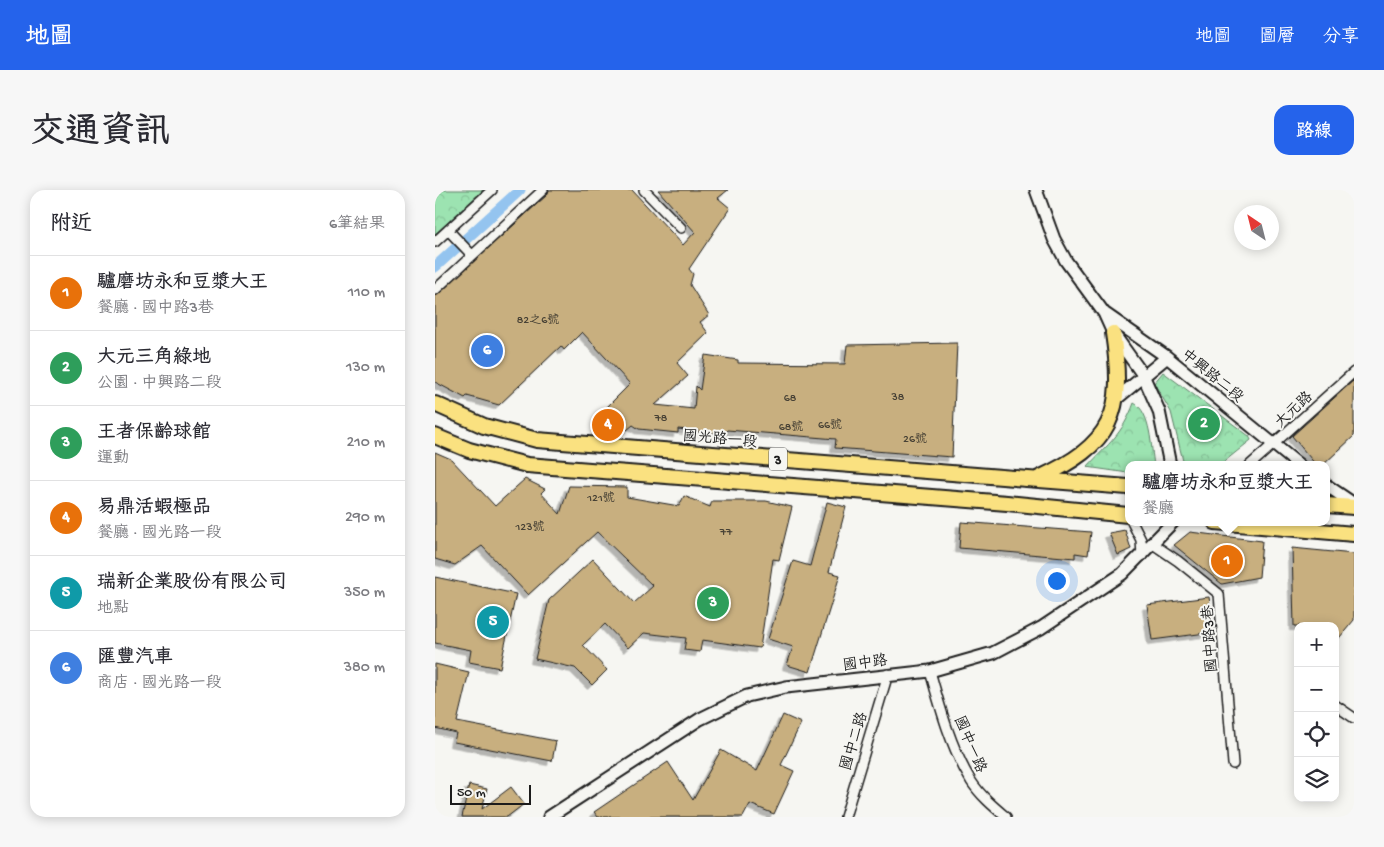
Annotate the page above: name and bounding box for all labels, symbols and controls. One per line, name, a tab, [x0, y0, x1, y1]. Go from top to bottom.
text: 地圖	[25, 24, 73, 53]
text: 地圖	[1195, 27, 1231, 48]
text: 圖層	[1259, 27, 1295, 48]
text: 分享	[1323, 27, 1359, 48]
button: 路線	[1274, 105, 1354, 155]
text: 交通資訊	[30, 114, 170, 155]
north arrow	[1234, 205, 1279, 250]
text: 附近	[50, 213, 92, 238]
text: 6筆結果	[329, 216, 385, 235]
text: 驢磨坊永和豆漿大王	[97, 272, 268, 295]
text: 1	[63, 284, 69, 303]
text: 110 m	[348, 284, 385, 303]
text: 餐廳 · 國中路3巷	[97, 300, 214, 319]
house number: 82之6號	[517, 313, 559, 328]
pin: 6	[471, 332, 503, 370]
street label: 中興路二段	[1177, 346, 1247, 407]
text: 大元三角綠地	[97, 347, 211, 370]
text: 2	[62, 359, 70, 378]
text: 130 m	[346, 359, 385, 378]
text: 公園 · 中興路二段	[97, 375, 222, 394]
street label: 大元路	[1272, 389, 1317, 432]
house number: 38	[891, 391, 905, 405]
house number: 68	[784, 392, 797, 406]
pin: 2	[1188, 405, 1220, 443]
pin: 4	[592, 406, 624, 444]
house number: 78	[654, 412, 668, 426]
house number: 66號	[818, 418, 842, 433]
house number: 68號	[779, 420, 803, 435]
text: 王者保齡球館	[97, 422, 211, 445]
street label: 國光路一段	[682, 428, 758, 452]
house number: 26號	[903, 432, 927, 447]
text: 3	[62, 434, 70, 453]
text: 210 m	[346, 434, 385, 453]
road number: 3	[769, 448, 787, 470]
text: 運動	[97, 450, 129, 469]
popup	[1125, 461, 1330, 526]
text: 驢磨坊永和豆漿大王	[1142, 473, 1313, 496]
house number: 121號	[586, 491, 615, 506]
text: 易鼎活蝦極品	[97, 497, 211, 520]
text: 餐廳	[1142, 501, 1174, 520]
text: 4	[62, 509, 70, 528]
text: 290 m	[345, 509, 385, 528]
house number: 123號	[515, 520, 544, 535]
text: 餐廳 · 國光路一段	[97, 525, 222, 544]
house number: 77	[719, 526, 733, 540]
pin: 1	[1211, 542, 1243, 580]
your location	[1044, 568, 1070, 594]
text: 瑞新企業股份有限公司	[97, 572, 287, 595]
text: 5	[62, 584, 70, 603]
text: 350 m	[344, 584, 385, 603]
pin: 3	[697, 584, 729, 622]
text: 地點	[97, 600, 129, 619]
pin: 5	[477, 603, 509, 641]
street label: 國中路3巷	[1200, 604, 1222, 673]
map controls	[1294, 622, 1339, 802]
button: +	[1294, 622, 1339, 667]
text: 匯豐汽車	[97, 647, 173, 670]
street label: 國中路	[842, 652, 889, 676]
text: 6	[62, 659, 70, 678]
text: 380 m	[344, 659, 385, 678]
button: −	[1294, 667, 1339, 712]
text: 商店 · 國光路一段	[97, 675, 222, 694]
street label: 國中二路	[838, 710, 872, 773]
button: locate	[1294, 712, 1339, 757]
street label: 國中一路	[949, 714, 989, 776]
button: layers	[1294, 757, 1339, 802]
scale bar	[450, 782, 531, 805]
text: 50 m	[457, 785, 486, 802]

